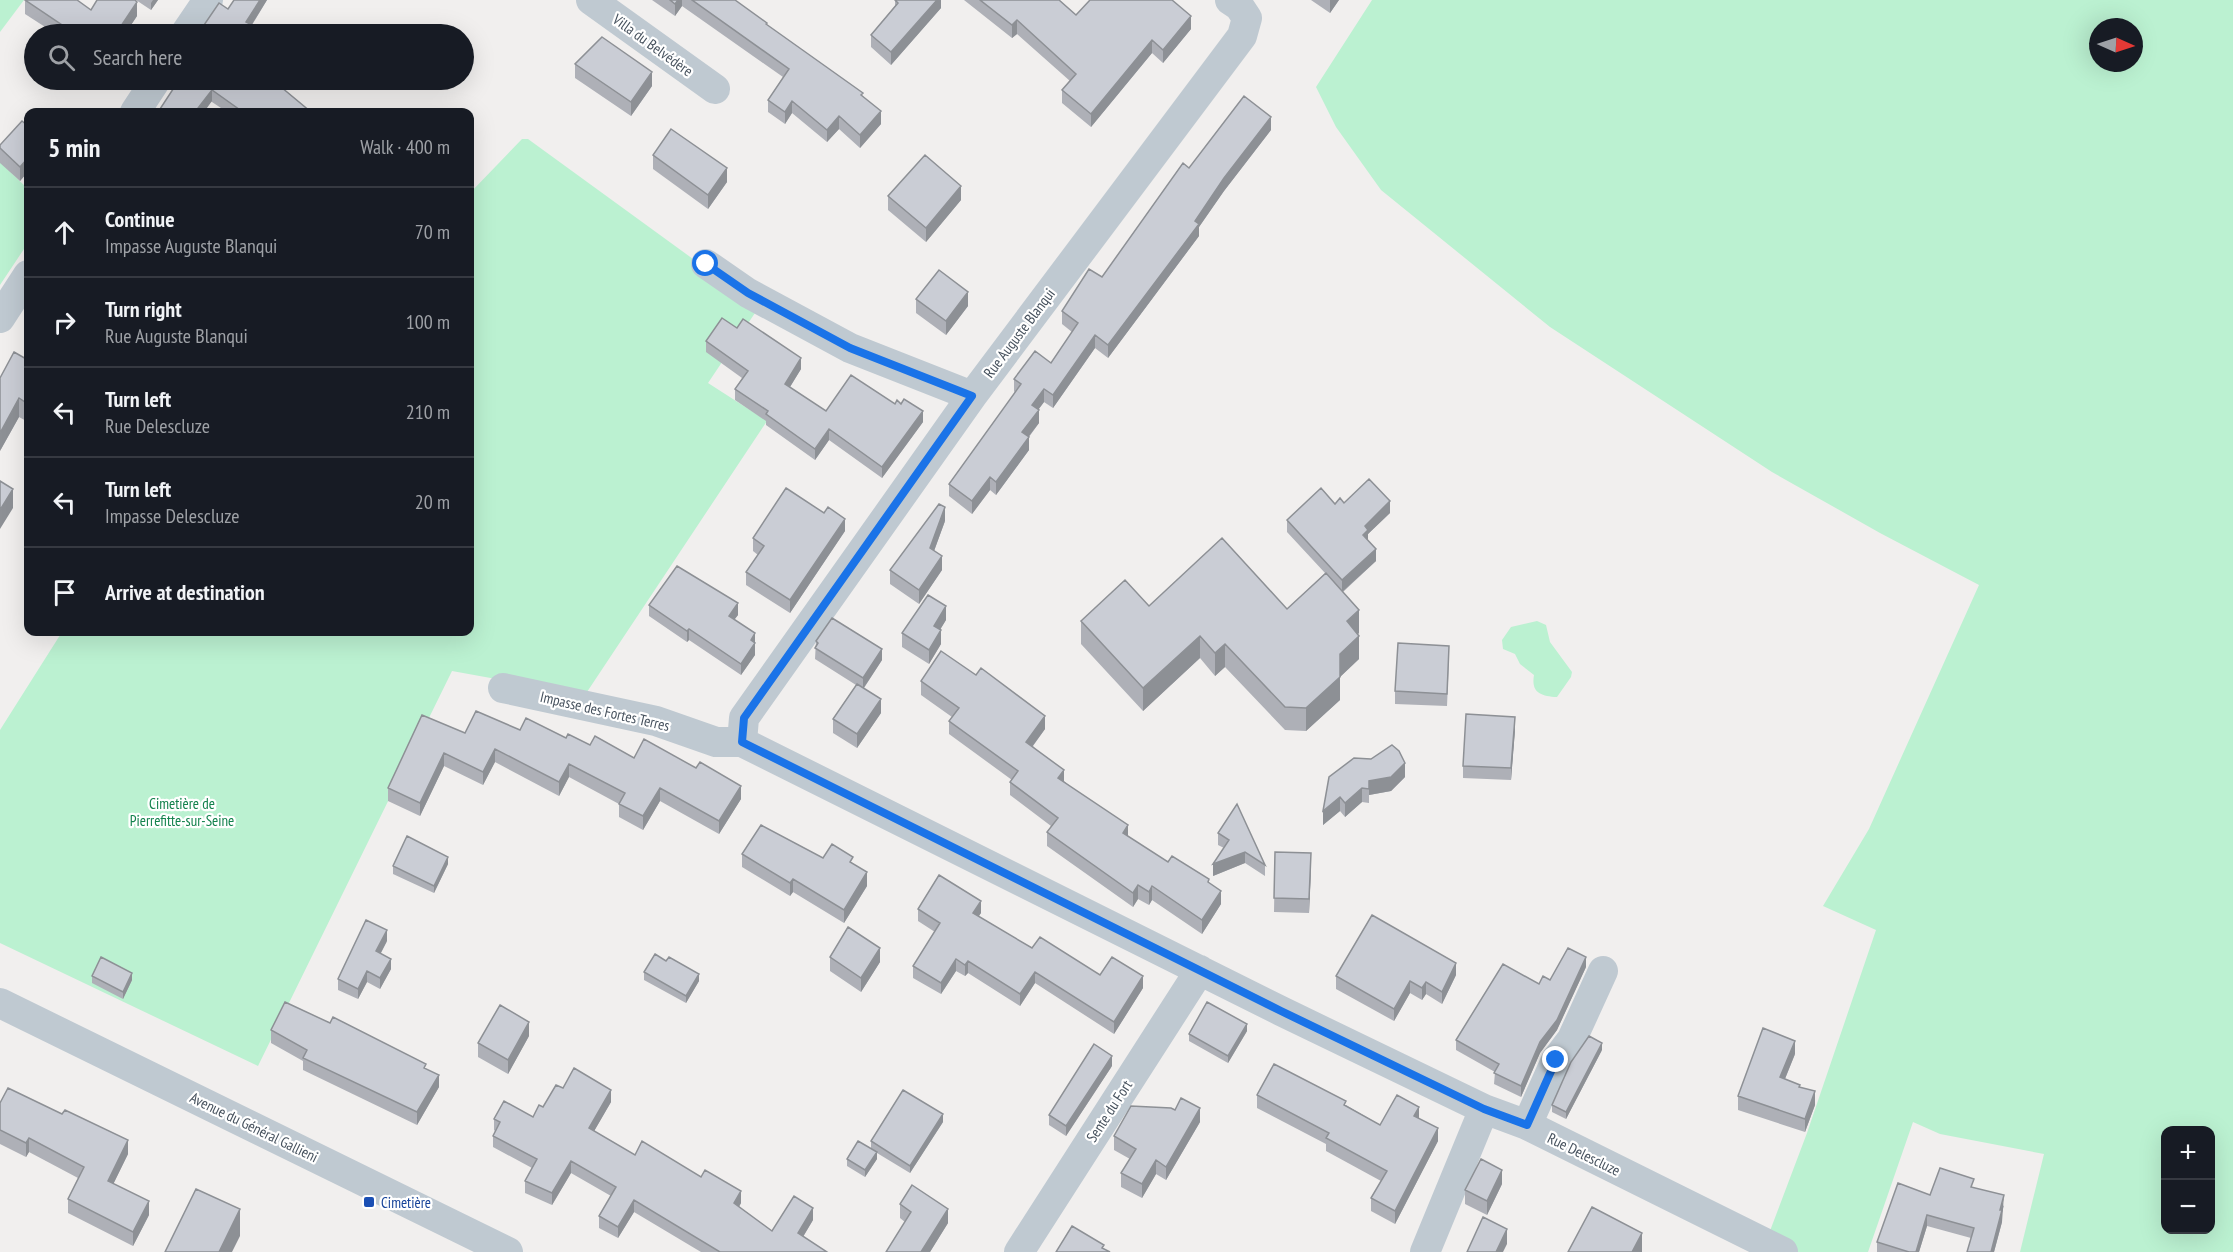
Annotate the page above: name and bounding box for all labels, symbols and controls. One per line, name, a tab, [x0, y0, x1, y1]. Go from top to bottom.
street label: Villa du Belvédère	[608, 9, 697, 80]
north arrow	[2089, 18, 2143, 72]
search box	[24, 24, 474, 90]
icon: search	[45, 41, 78, 74]
text: Search here	[93, 43, 182, 71]
text: 5 min	[48, 131, 101, 164]
text: Walk · 400 m	[360, 134, 450, 160]
text: Continue	[105, 205, 175, 233]
icon: ahead	[48, 216, 81, 249]
text: 70 m	[415, 219, 450, 245]
text: Impasse Auguste Blanqui	[105, 233, 277, 259]
route start	[692, 250, 718, 276]
street label: Rue Auguste Blanqui	[979, 285, 1059, 381]
text: Turn right	[105, 295, 182, 323]
icon: right	[48, 306, 81, 339]
text: 100 m	[406, 309, 450, 335]
text: Rue Auguste Blanqui	[105, 323, 248, 349]
text: Turn left	[105, 385, 171, 413]
icon: left	[48, 396, 81, 429]
text: 210 m	[406, 399, 450, 425]
text: Rue Delescluze	[105, 413, 210, 439]
text: Turn left	[105, 475, 171, 503]
icon: left	[48, 486, 81, 519]
text: 20 m	[415, 489, 450, 515]
text: Impasse Delescluze	[105, 503, 240, 529]
icon: arrive	[48, 576, 81, 609]
text: Arrive at destination	[105, 578, 265, 606]
street label: Impasse des Fortes Terres	[538, 687, 672, 735]
park label: Cimetière de Pierrefitte-sur-Seine	[130, 794, 234, 830]
route end	[1542, 1046, 1568, 1072]
street label: Sente du Fort	[1082, 1076, 1136, 1146]
street label: Avenue du Général Gallieni	[187, 1088, 321, 1166]
map controls	[2161, 1126, 2215, 1234]
button: +	[2161, 1126, 2215, 1180]
street label: Rue Delescluze	[1544, 1128, 1624, 1180]
button: −	[2161, 1180, 2215, 1234]
place label: Cimetière	[381, 1193, 431, 1212]
marker: Cimetière	[362, 1195, 376, 1209]

